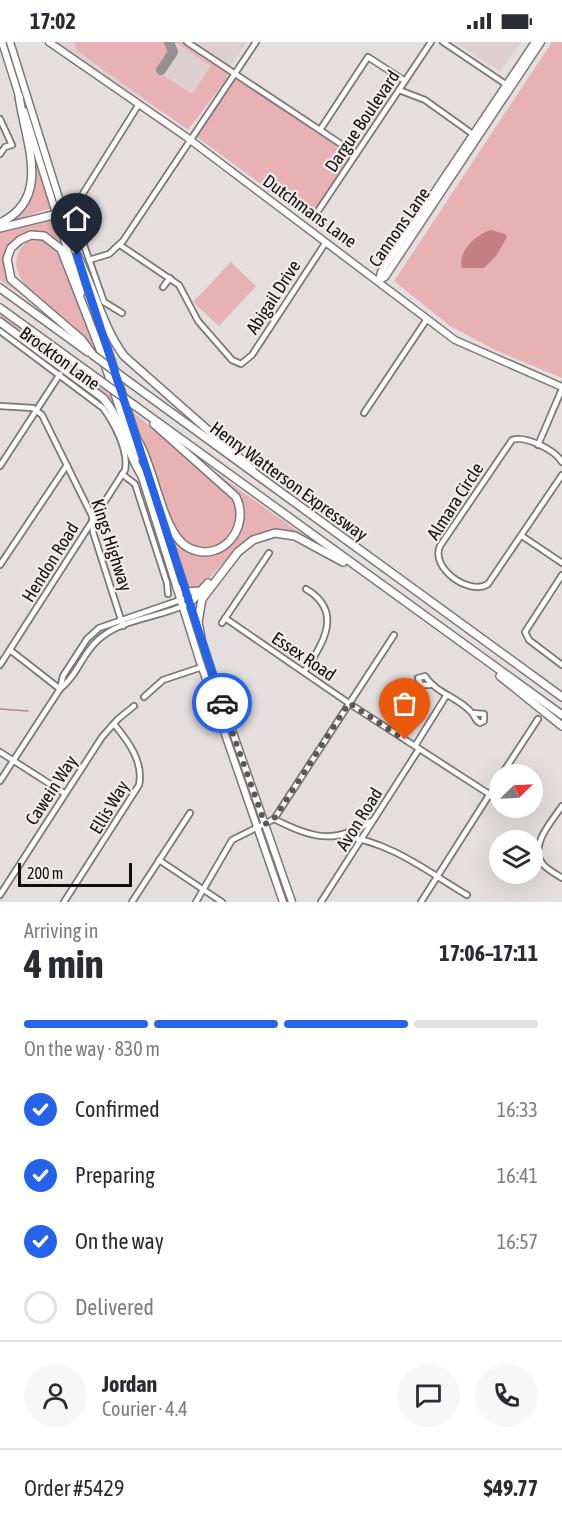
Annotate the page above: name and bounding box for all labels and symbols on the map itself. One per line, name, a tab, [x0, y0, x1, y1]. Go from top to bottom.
street label: Dargue Boulevard	[320, 66, 404, 176]
street label: Dutchmans Lane	[259, 170, 361, 252]
street label: Cannons Lane	[364, 183, 434, 271]
pin	[51, 193, 102, 255]
street label: Abigail Drive	[241, 256, 305, 338]
street label: Brockton Lane	[16, 322, 104, 394]
street label: Henry Watterson Expressway	[206, 417, 372, 545]
street label: Almara Circle	[422, 459, 488, 543]
street label: Kings Highway	[87, 496, 137, 594]
street label: Hendon Road	[17, 518, 83, 606]
street label: Essex Road	[268, 627, 340, 685]
courier	[192, 673, 252, 733]
pin	[379, 678, 430, 740]
street label: Cawein Way	[21, 751, 81, 829]
north arrow	[489, 764, 543, 818]
street label: Ellis Way	[85, 777, 133, 837]
street label: Avon Road	[332, 784, 386, 854]
scale bar	[18, 860, 132, 887]

